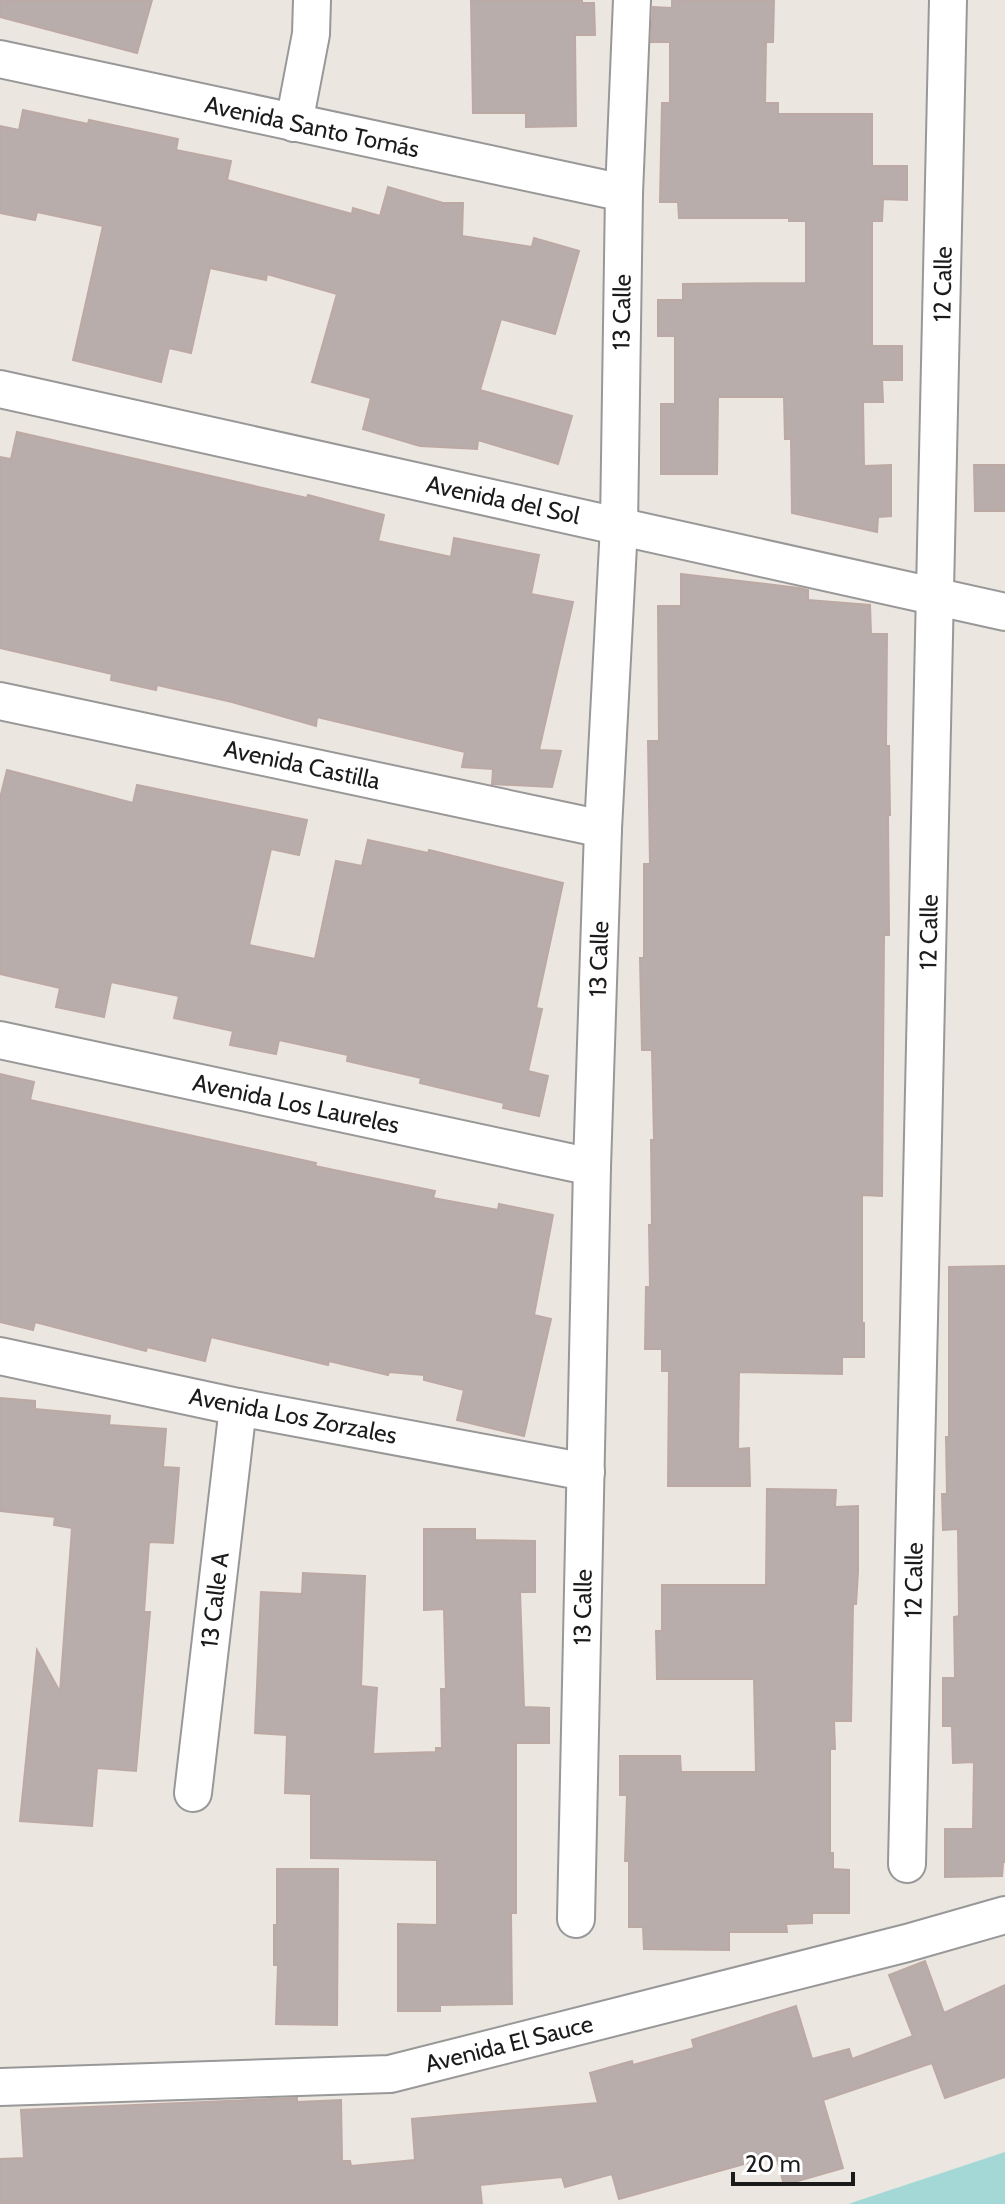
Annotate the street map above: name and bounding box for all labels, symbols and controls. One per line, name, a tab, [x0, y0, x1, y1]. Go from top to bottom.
street label: Avenida Santo Tomás	[202, 90, 422, 163]
street label: 12 Calle	[927, 246, 958, 322]
street label: 13 Calle	[606, 274, 637, 350]
street label: Avenida del Sol	[424, 469, 583, 530]
street label: Avenida Castilla	[221, 734, 383, 795]
street label: 12 Calle	[913, 894, 944, 970]
street label: 13 Calle	[583, 920, 614, 997]
street label: Avenida Los Laureles	[190, 1067, 402, 1140]
street label: Avenida Los Zorzales	[187, 1381, 399, 1450]
street label: 12 Calle	[898, 1542, 929, 1618]
street label: 13 Calle A	[194, 1550, 235, 1649]
street label: 13 Calle	[567, 1569, 598, 1645]
street label: Avenida El Sauce	[422, 2009, 596, 2078]
scale bar	[733, 2136, 853, 2186]
text: 20 m	[745, 2149, 801, 2178]

